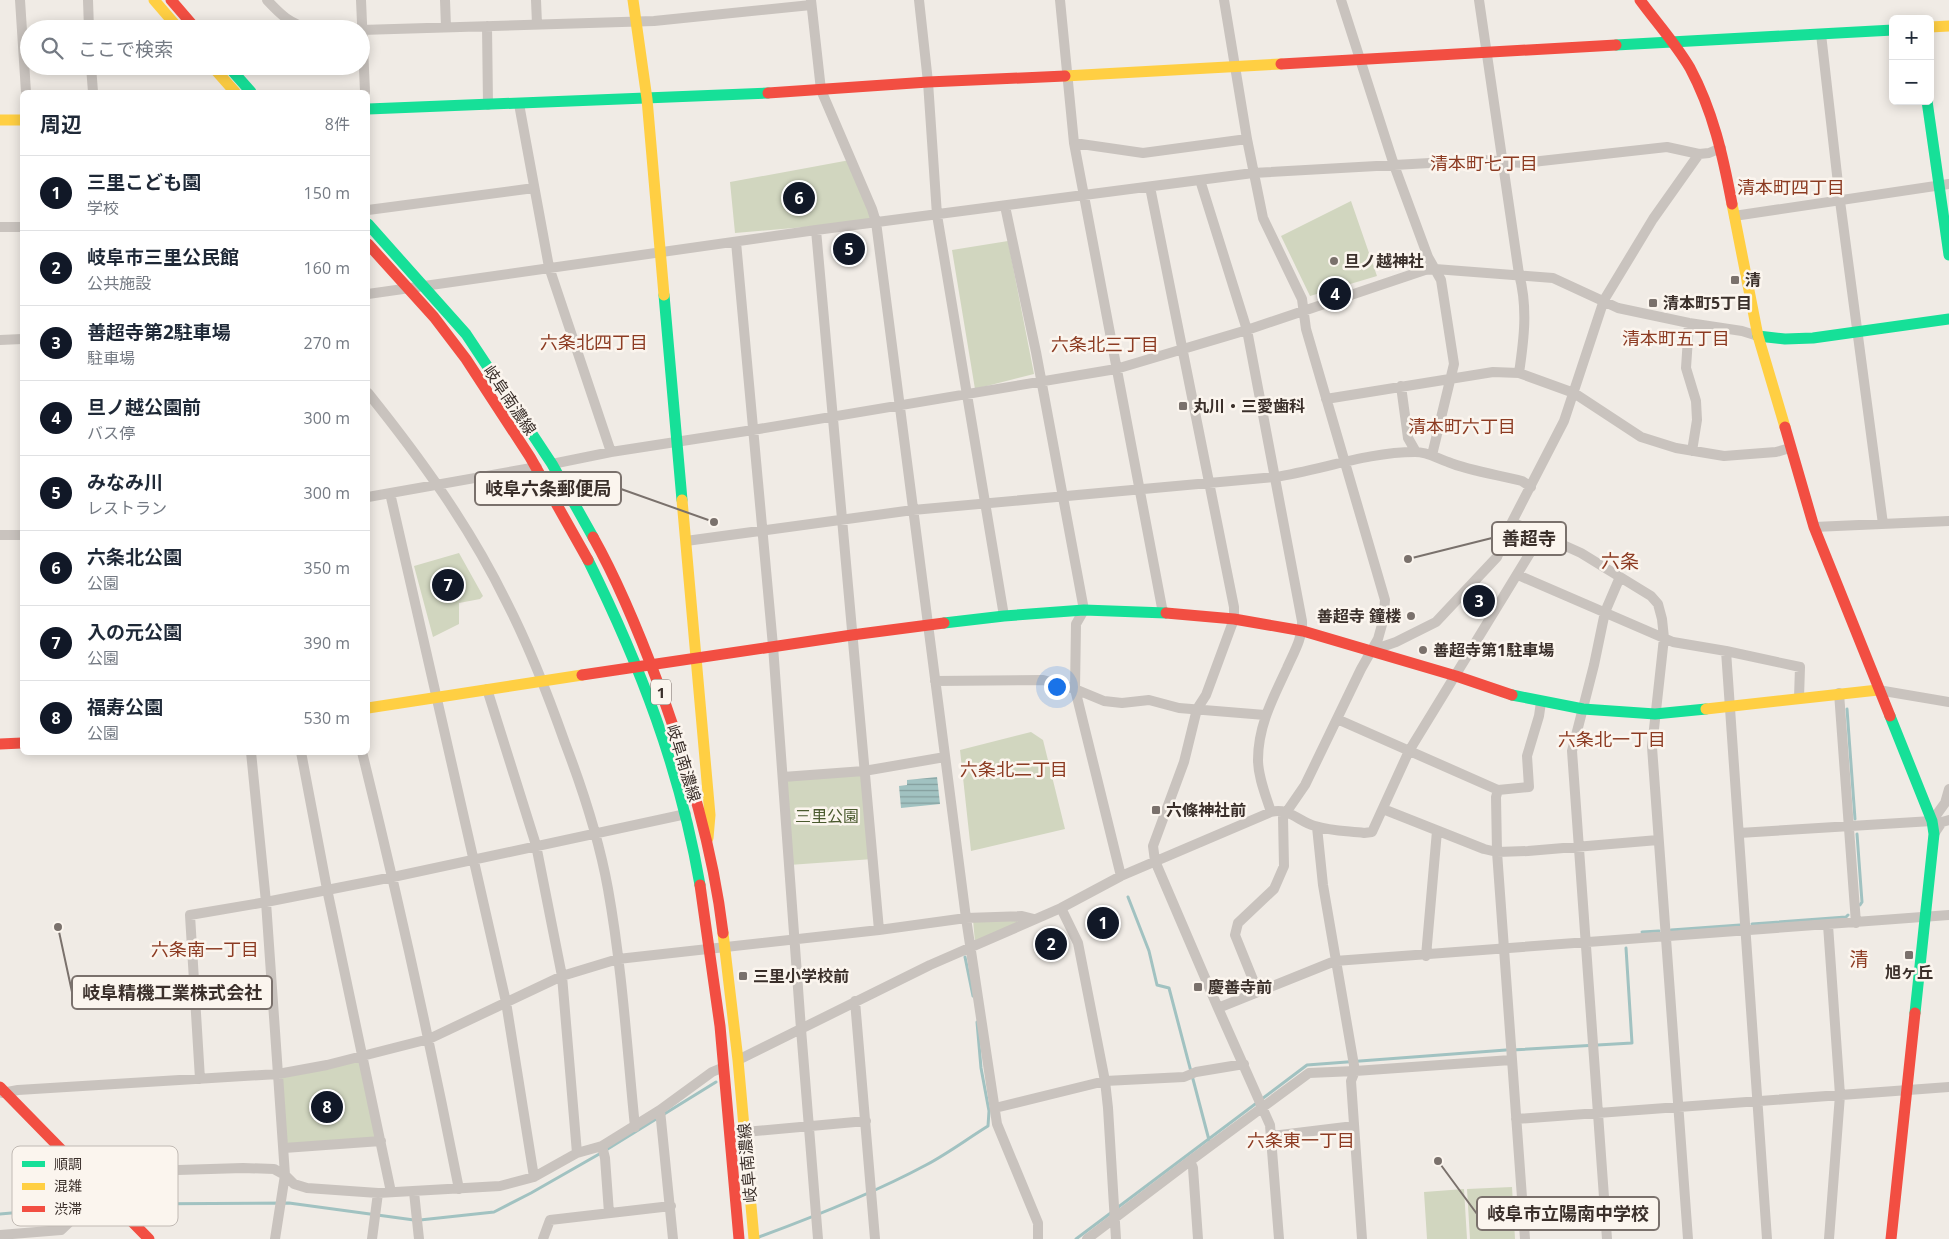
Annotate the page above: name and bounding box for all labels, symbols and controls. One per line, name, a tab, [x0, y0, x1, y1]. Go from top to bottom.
map controls	[1889, 15, 1934, 105]
button: +	[1889, 15, 1934, 60]
search box	[20, 20, 370, 75]
icon: search	[38, 34, 66, 62]
text: ここで検索	[78, 36, 173, 62]
button: −	[1889, 60, 1934, 105]
text: 周辺	[40, 110, 82, 138]
text: 8件	[325, 113, 350, 135]
district label: 清本町七丁目	[1430, 151, 1538, 175]
text: 三里こども園	[87, 169, 201, 195]
district label: 清本町四丁目	[1737, 175, 1845, 199]
pin: 6	[783, 179, 815, 217]
text: 1	[51, 182, 61, 204]
text: 150 m	[304, 182, 350, 204]
text: 学校	[87, 197, 119, 219]
pin: 5	[833, 230, 865, 268]
text: 岐阜市三里公民館	[87, 244, 239, 270]
place label: 旦ノ越神社	[1344, 250, 1424, 272]
marker: 旦ノ越神社	[1328, 255, 1340, 267]
text: 2	[51, 257, 61, 279]
text: 160 m	[304, 257, 350, 279]
place label: 清	[1745, 269, 1761, 291]
text: 公共施設	[87, 272, 151, 294]
marker: 清	[1729, 274, 1741, 286]
pin: 4	[1319, 275, 1351, 313]
place label: 清本町5丁目	[1663, 292, 1752, 314]
marker: 清本町5丁目	[1647, 297, 1659, 309]
text: 善超寺第2駐車場	[87, 319, 231, 345]
district label: 清本町五丁目	[1622, 326, 1730, 350]
district label: 六条北四丁目	[540, 330, 648, 354]
text: 3	[51, 332, 61, 354]
text: 270 m	[304, 332, 350, 354]
district label: 六条北三丁目	[1051, 332, 1159, 356]
text: 駐車場	[87, 347, 135, 369]
street label: 岐阜南濃線	[479, 361, 541, 439]
text: 旦ノ越公園前	[87, 394, 201, 420]
place label: 丸川・三愛歯科	[1193, 395, 1305, 417]
marker: 丸川・三愛歯科	[1177, 400, 1189, 412]
text: 4	[51, 407, 61, 429]
text: 300 m	[304, 407, 350, 429]
district label: 清本町六丁目	[1408, 414, 1516, 438]
text: バス停	[87, 422, 135, 444]
text: みなみ川	[87, 469, 163, 495]
callout: 岐阜六条郵便局	[475, 472, 621, 505]
text: 岐阜六条郵便局	[485, 476, 611, 500]
text: 5	[51, 482, 61, 504]
text: 300 m	[304, 482, 350, 504]
text: レストラン	[87, 497, 167, 519]
callout: 善超寺	[1492, 522, 1566, 555]
text: 善超寺	[1502, 526, 1556, 550]
text: 六条北公園	[87, 544, 182, 570]
district label: 六条	[1601, 548, 1639, 574]
text: 6	[51, 557, 61, 579]
text: 350 m	[304, 557, 350, 579]
pin: 7	[432, 566, 464, 604]
text: 公園	[87, 572, 119, 594]
pin: 3	[1463, 582, 1495, 620]
place label: 善超寺 鐘楼	[1317, 605, 1402, 627]
marker: 善超寺 鐘楼	[1405, 610, 1417, 622]
text: 入の元公園	[87, 619, 182, 645]
text: 7	[51, 632, 61, 654]
text: 390 m	[304, 632, 350, 654]
place label: 善超寺第1駐車場	[1433, 639, 1554, 661]
marker: 善超寺第1駐車場	[1417, 644, 1429, 656]
text: 公園	[87, 647, 119, 669]
your location	[1044, 674, 1070, 700]
road number: 1	[651, 680, 671, 704]
text: 福寿公園	[87, 694, 163, 720]
text: 8	[51, 707, 61, 729]
text: 530 m	[304, 707, 350, 729]
text: 公園	[87, 722, 119, 744]
street label: 岐阜南濃線	[662, 722, 706, 804]
district label: 六条北一丁目	[1558, 727, 1666, 751]
district label: 六条北二丁目	[960, 757, 1068, 781]
place label: 六條神社前	[1166, 799, 1246, 821]
marker: 六條神社前	[1150, 804, 1162, 816]
park label: 三里公園	[795, 805, 859, 827]
pin: 1	[1087, 904, 1119, 942]
pin: 2	[1035, 925, 1067, 963]
district label: 六条南一丁目	[151, 937, 259, 961]
district label: 清	[1849, 946, 1869, 972]
marker: 旭ヶ丘	[1903, 949, 1915, 961]
place label: 旭ヶ丘	[1885, 961, 1933, 983]
place label: 三里小学校前	[753, 965, 849, 987]
marker: 三里小学校前	[737, 970, 749, 982]
callout: 岐阜精機工業株式会社	[72, 976, 272, 1009]
place label: 慶善寺前	[1208, 976, 1272, 998]
text: 岐阜精機工業株式会社	[82, 980, 262, 1004]
marker: 慶善寺前	[1192, 981, 1204, 993]
pin: 8	[311, 1088, 343, 1126]
street label: 岐阜南濃線	[733, 1122, 761, 1204]
district label: 六条東一丁目	[1247, 1128, 1355, 1152]
legend	[12, 1146, 178, 1226]
text: 順調	[54, 1154, 82, 1173]
text: 混雑	[54, 1176, 82, 1195]
callout: 岐阜市立陽南中学校	[1477, 1197, 1659, 1230]
text: 渋滞	[54, 1199, 82, 1218]
text: 岐阜市立陽南中学校	[1487, 1201, 1649, 1225]

